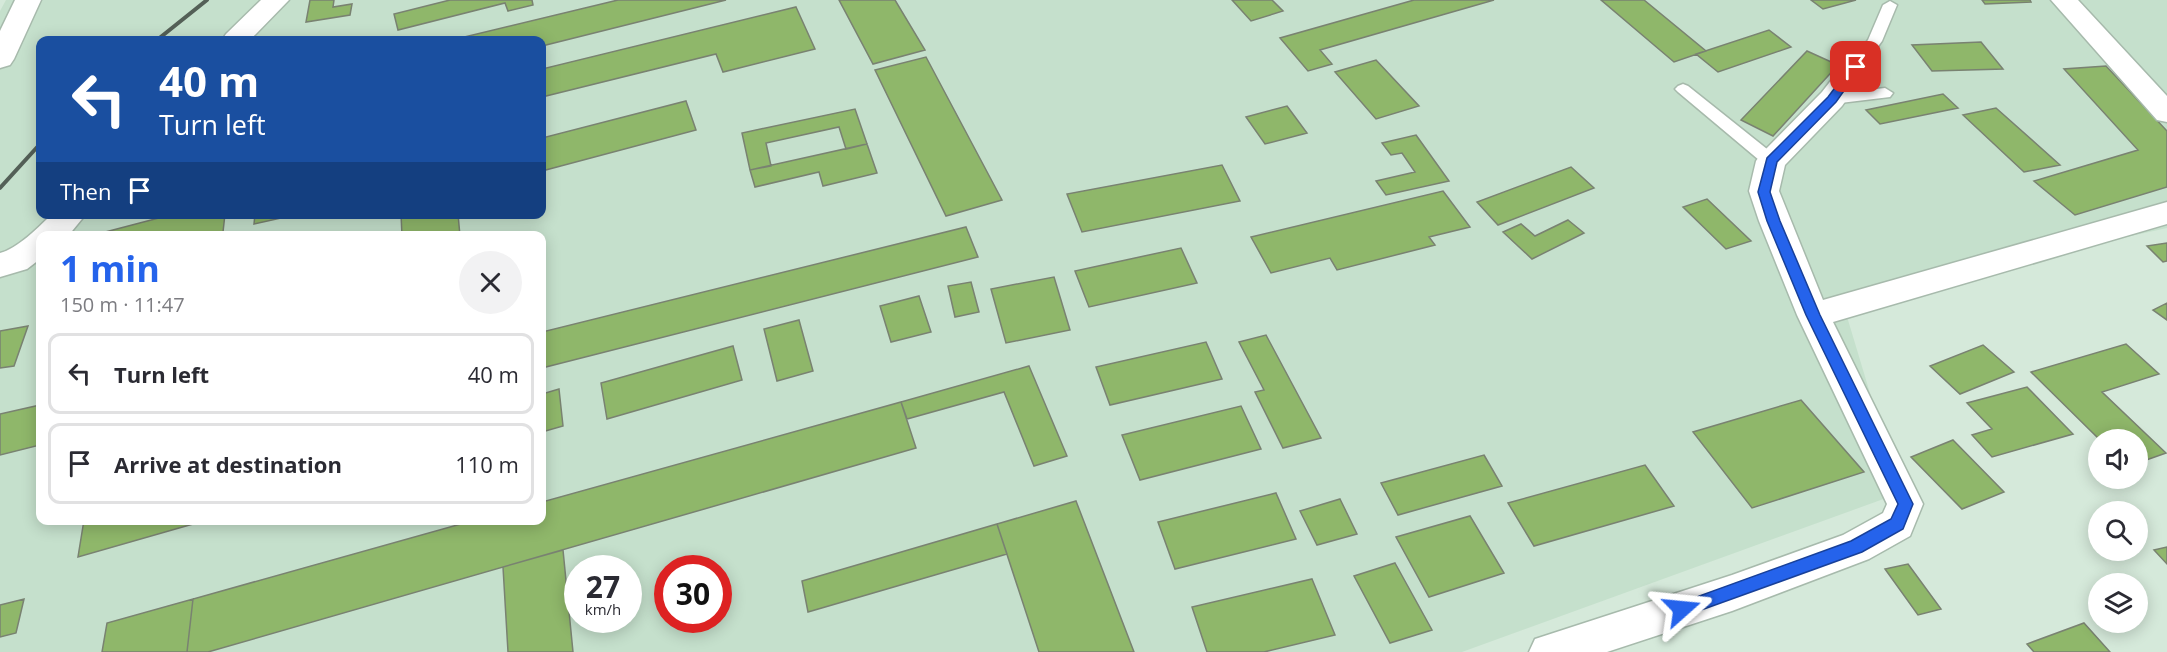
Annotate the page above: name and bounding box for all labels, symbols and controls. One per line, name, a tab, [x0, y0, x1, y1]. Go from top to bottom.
pin	[1830, 41, 1881, 92]
icon: arrive	[1839, 50, 1872, 83]
text: 40 m	[159, 52, 259, 109]
icon: left	[60, 60, 138, 138]
text: Turn left	[159, 106, 266, 143]
icon: arrive	[123, 174, 156, 207]
text: Then	[60, 176, 111, 206]
text: 1 min	[60, 244, 160, 293]
button: close	[459, 251, 522, 314]
text: 150 m · 11:47	[60, 291, 185, 318]
icon: left	[63, 357, 96, 390]
text: Turn left	[114, 359, 209, 389]
text: 40 m	[468, 359, 519, 389]
map controls	[2088, 429, 2148, 633]
button: sound	[2088, 429, 2148, 489]
icon: arrive	[63, 447, 96, 480]
text: Arrive at destination	[114, 449, 342, 479]
text: 110 m	[455, 449, 519, 479]
button: search	[2088, 501, 2148, 561]
speed limit sign: 30	[654, 555, 732, 633]
text: 27	[586, 566, 620, 607]
button: layers	[2088, 573, 2148, 633]
position arrow	[1650, 577, 1714, 641]
text: km/h	[585, 599, 621, 619]

